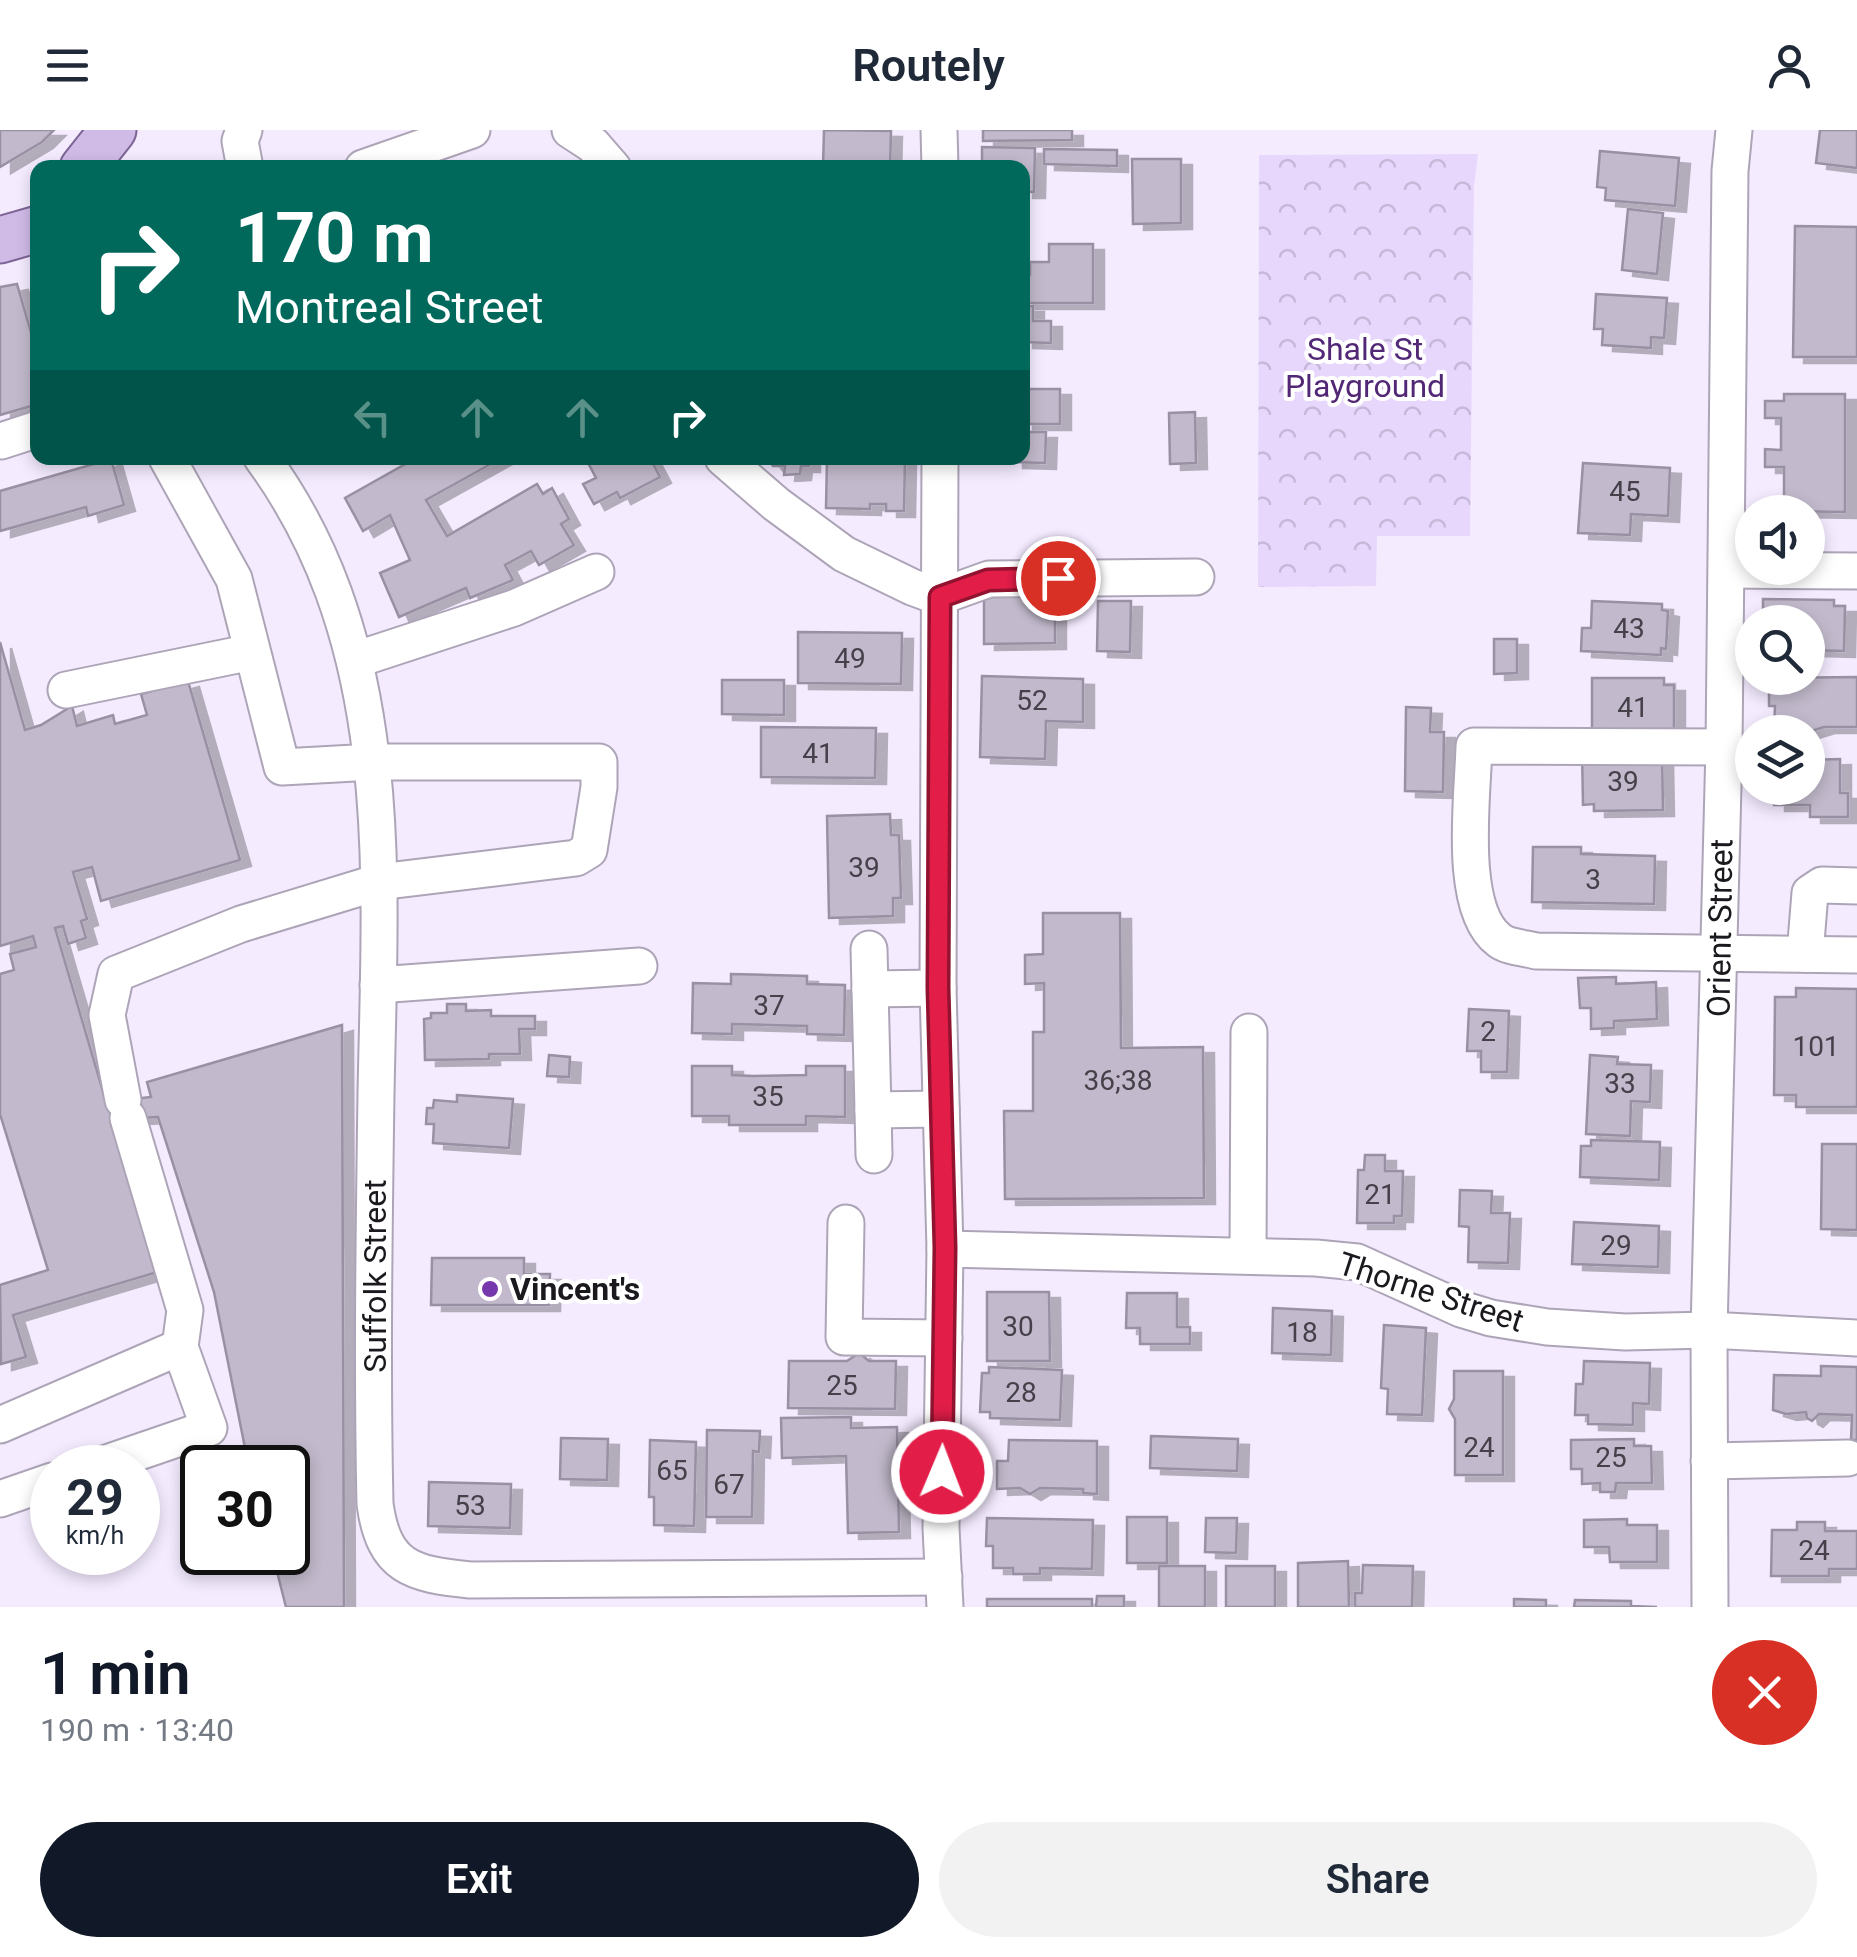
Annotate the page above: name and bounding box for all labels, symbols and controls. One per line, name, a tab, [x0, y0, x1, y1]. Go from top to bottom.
icon: menu	[40, 38, 95, 93]
icon: person	[1762, 38, 1817, 93]
text: Routely	[852, 39, 1005, 92]
text: 170 m	[235, 197, 434, 279]
icon: right	[70, 200, 200, 330]
text: Montreal Street	[235, 281, 544, 334]
park label: Shale St Playground	[1285, 330, 1445, 405]
icon: left	[345, 390, 400, 445]
icon: ahead	[450, 390, 505, 445]
icon: ahead	[555, 390, 610, 445]
icon: right	[660, 390, 715, 445]
house number: 45	[1609, 475, 1641, 508]
map controls	[1735, 495, 1825, 805]
button: sound	[1735, 495, 1825, 585]
pin	[1016, 536, 1101, 621]
icon: arrive	[1031, 551, 1086, 606]
button: search	[1735, 605, 1825, 695]
house number: 43	[1613, 612, 1645, 645]
house number: 49	[834, 642, 866, 675]
house number: 52	[1016, 684, 1048, 717]
house number: 41	[1617, 691, 1649, 724]
button: layers	[1735, 715, 1825, 805]
house number: 41	[802, 737, 834, 770]
house number: 39	[1607, 765, 1639, 798]
street label: Orient Street	[1699, 839, 1741, 1017]
house number: 39	[848, 851, 880, 884]
house number: 3	[1585, 863, 1601, 896]
house number: 37	[753, 989, 785, 1022]
house number: 2	[1480, 1015, 1496, 1048]
house number: 101	[1792, 1030, 1840, 1063]
house number: 36;38	[1084, 1064, 1152, 1097]
house number: 33	[1604, 1067, 1636, 1100]
house number: 35	[752, 1080, 784, 1113]
house number: 21	[1364, 1178, 1396, 1211]
street label: Suffolk Street	[356, 1179, 394, 1373]
house number: 29	[1600, 1229, 1632, 1262]
street label: Thorne Street	[1333, 1244, 1529, 1340]
place label: Vincent's	[510, 1270, 640, 1308]
marker: Vincent's	[479, 1278, 501, 1300]
house number: 30	[1002, 1310, 1034, 1343]
house number: 18	[1286, 1316, 1318, 1349]
house number: 25	[826, 1369, 858, 1402]
house number: 28	[1005, 1376, 1037, 1409]
position arrow	[890, 1420, 994, 1524]
house number: 24	[1463, 1431, 1495, 1464]
house number: 25	[1595, 1441, 1627, 1474]
speed limit sign: 30	[180, 1445, 310, 1575]
house number: 65	[656, 1454, 688, 1487]
house number: 67	[713, 1468, 745, 1501]
text: 29	[66, 1469, 124, 1527]
house number: 53	[454, 1489, 486, 1522]
text: km/h	[66, 1521, 124, 1550]
house number: 24	[1798, 1534, 1830, 1567]
text: 1 min	[40, 1638, 190, 1709]
button: close	[1712, 1640, 1817, 1745]
text: 190 m · 13:40	[40, 1711, 234, 1749]
button: Exit	[40, 1822, 919, 1937]
button: Share	[939, 1822, 1817, 1937]

